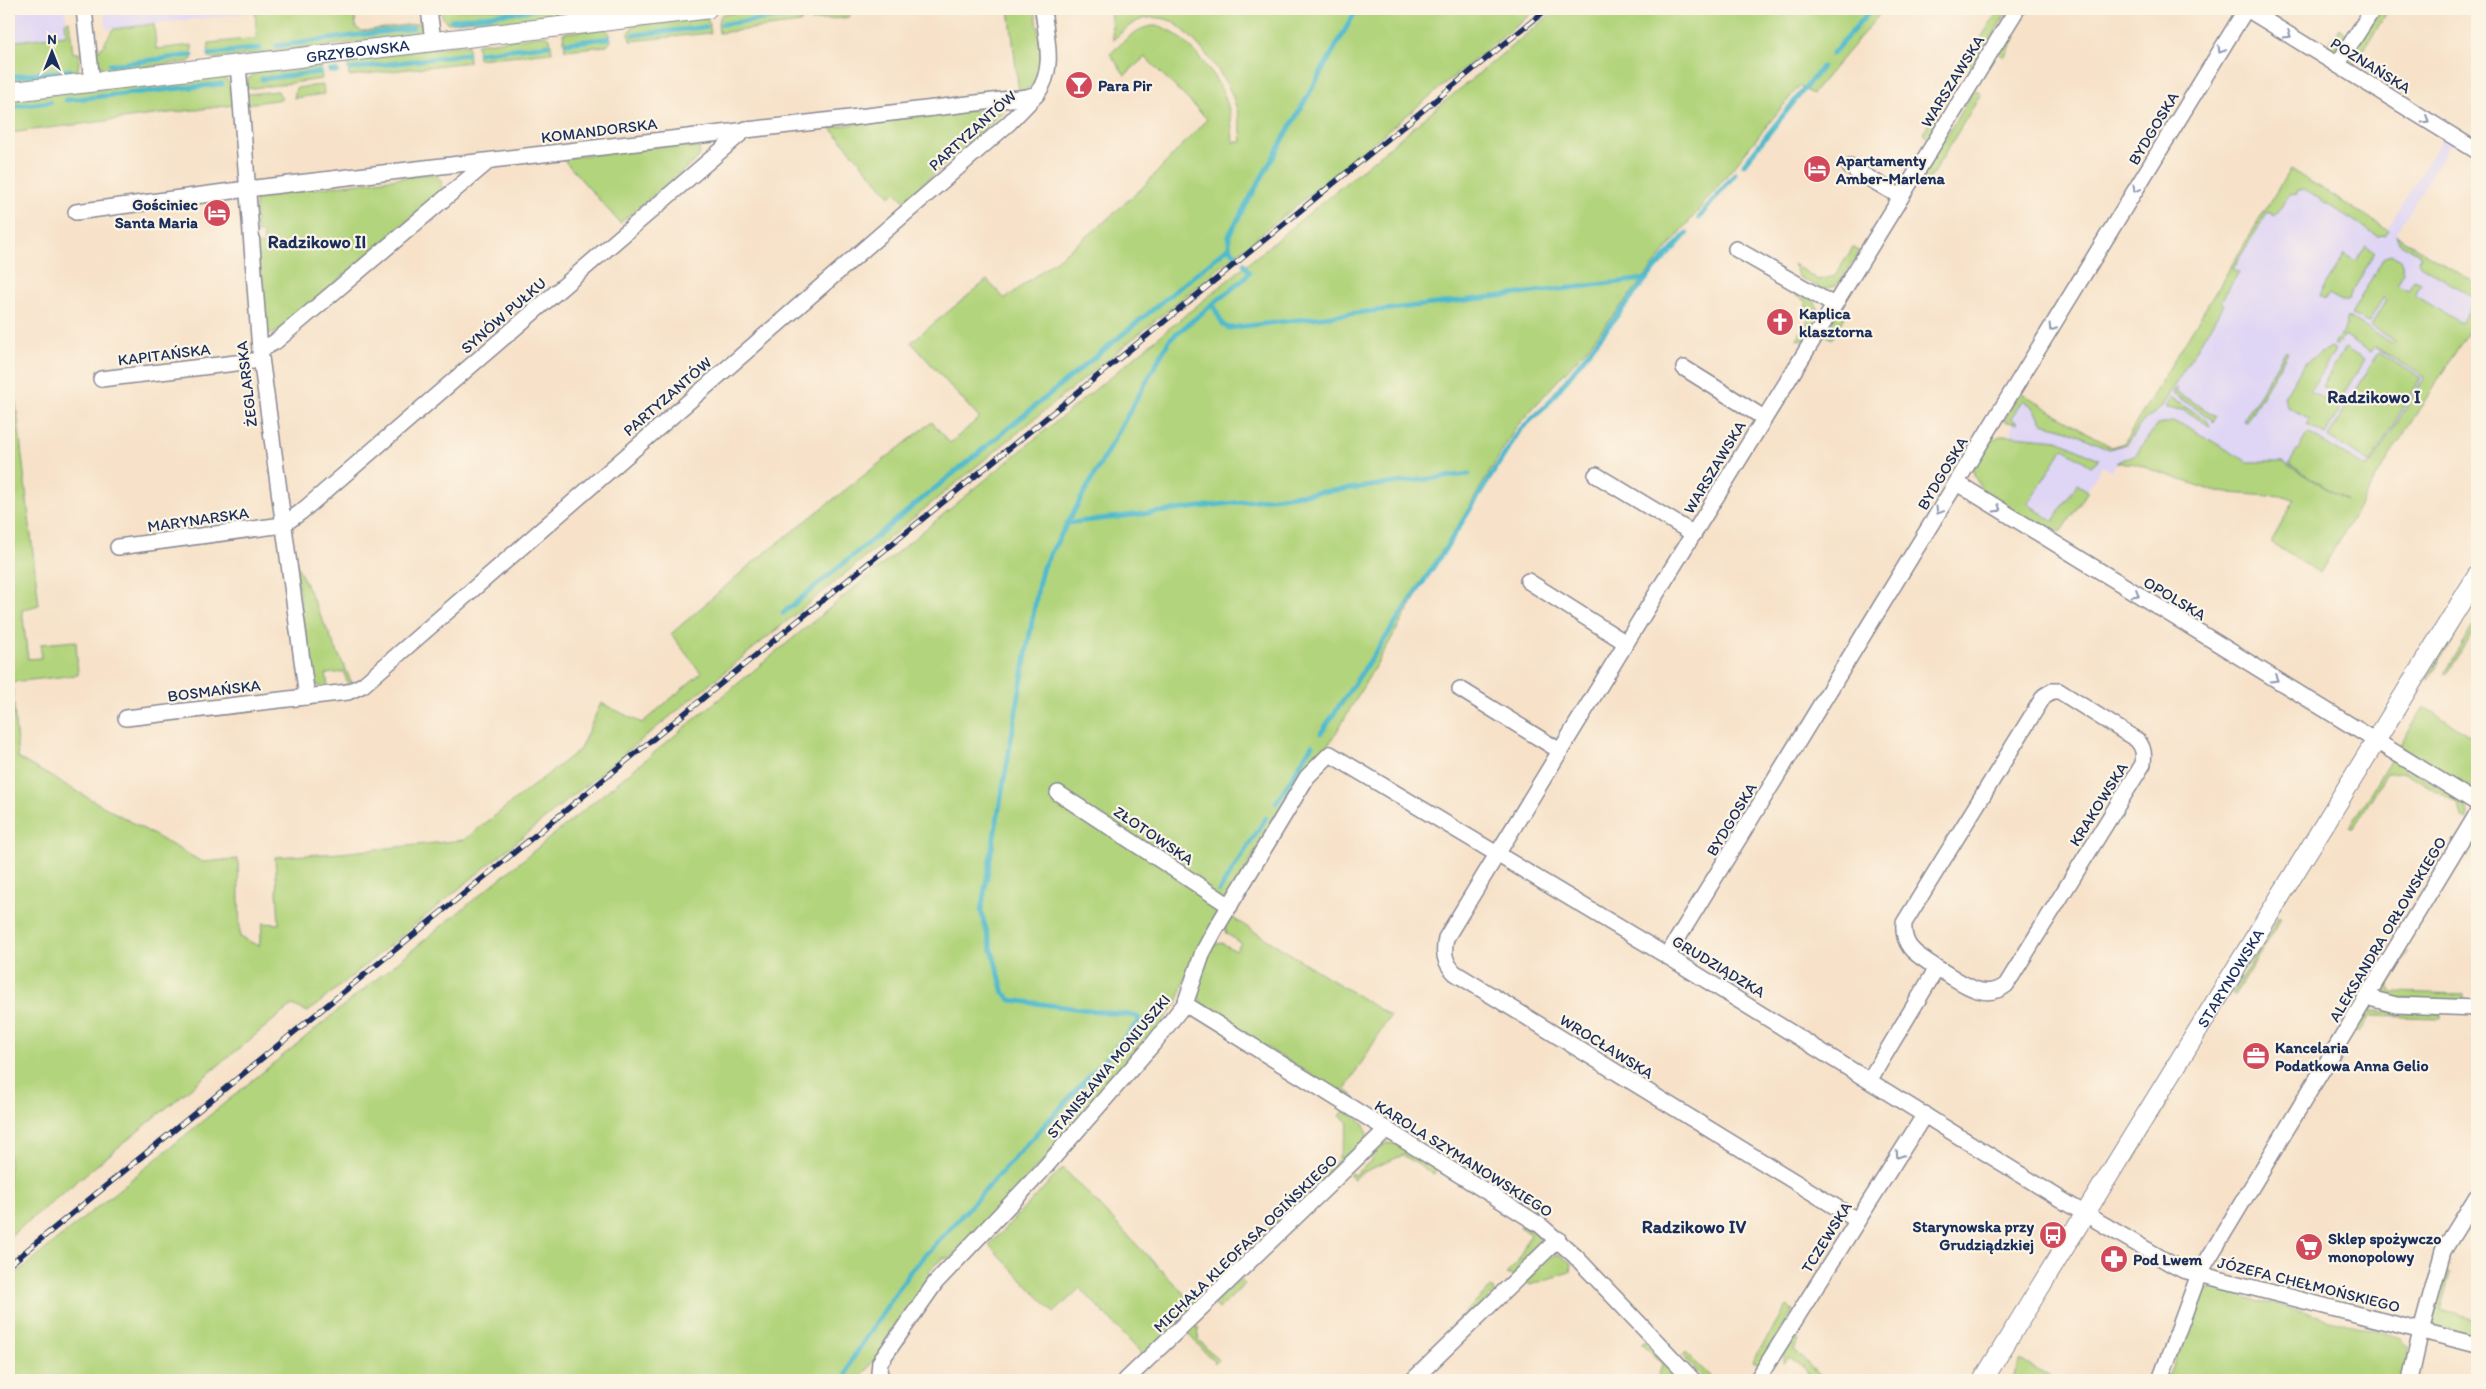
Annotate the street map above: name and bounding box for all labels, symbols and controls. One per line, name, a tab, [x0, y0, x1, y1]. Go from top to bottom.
north arrow	[28, 28, 78, 78]
one-way arrow	[2283, 28, 2292, 38]
text: N	[47, 31, 57, 48]
street label: WARSZAWSKA	[1917, 32, 1988, 131]
street label: POZNAŃSKA	[2327, 33, 2414, 98]
street label: GRZYBOWSKA	[305, 35, 410, 67]
one-way arrow	[2217, 45, 2227, 54]
bar icon: Para Pir	[1064, 70, 1094, 100]
place label: Para Pir	[1098, 76, 1153, 95]
street label: PARTYZANTÓW	[925, 86, 1020, 175]
street label: BYDGOSKA	[2124, 88, 2183, 168]
one-way arrow	[2421, 113, 2430, 123]
street label: KOMANDORSKA	[540, 114, 658, 147]
place label: Apartamenty Amber-Marlena	[1835, 151, 1946, 188]
hotel icon: Apartamenty Amber-Marlena	[1802, 154, 1832, 184]
one-way arrow	[2133, 184, 2143, 193]
place label: Gościniec Santa Maria	[115, 195, 198, 232]
hotel icon: Gościniec Santa Maria	[202, 198, 232, 228]
district label: Radzikowo II	[268, 231, 366, 253]
street label: SYNÓW PUŁKU	[457, 273, 550, 358]
place label: Kaplica klasztorna	[1799, 304, 1873, 341]
church icon: Kaplica klasztorna	[1765, 307, 1795, 337]
one-way arrow	[2048, 322, 2058, 331]
street label: KAPITAŃSKA	[117, 339, 211, 370]
street label: ŻEGLARSKA	[232, 340, 261, 428]
street label: PARTYZANTÓW	[619, 353, 716, 440]
district label: Radzikowo I	[2327, 386, 2421, 408]
street label: WARSZAWSKA	[1679, 417, 1750, 517]
street label: BYDGOSKA	[1913, 433, 1972, 513]
one-way arrow	[1992, 502, 2001, 512]
street label: MARYNARSKA	[146, 503, 250, 536]
one-way arrow	[1936, 506, 1946, 515]
street label: OPOLSKA	[2140, 572, 2210, 625]
one-way arrow	[2131, 588, 2140, 598]
one-way arrow	[2269, 673, 2278, 683]
street label: BOSMAŃSKA	[166, 675, 262, 706]
street label: KRAKOWSKA	[2065, 759, 2132, 850]
street label: BYDGOSKA	[1702, 779, 1761, 859]
street label: ZŁOTOWSKA	[1110, 802, 1197, 869]
street label: ALEKSANDRA ORŁOWSKIEGO	[2325, 833, 2450, 1025]
street label: STARYNOWSKA	[2193, 925, 2268, 1031]
street label: GRUDZIĄDZKA	[1669, 931, 1769, 1002]
street label: STANISŁAWA MONIUSZKI	[1043, 990, 1174, 1142]
street label: WROCŁAWSKA	[1556, 1010, 1657, 1083]
place label: Kancelaria Podatkowa Anna Gelio	[2275, 1038, 2429, 1075]
office icon: Kancelaria Podatkowa Anna Gelio	[2241, 1041, 2271, 1071]
street label: KAROLA SZYMANOWSKIEGO	[1371, 1096, 1556, 1221]
one-way arrow	[1896, 1149, 1905, 1159]
street label: MICHAŁA KLEOFASA OGIŃSKIEGO	[1149, 1150, 1341, 1336]
street label: TCZEWSKA	[1797, 1198, 1856, 1276]
district label: Radzikowo IV	[1642, 1216, 1747, 1238]
place label: Starynowska przy Grudziądzkiej	[1912, 1217, 2034, 1255]
bus stop icon: Starynowska przy Grudziądzkiej	[2038, 1220, 2068, 1250]
place label: Sklep spożywczo monopolowy	[2327, 1229, 2441, 1267]
supermarket icon: Sklep spożywczo monopolowy	[2294, 1232, 2324, 1262]
pharmacy icon: Pod Lwem	[2099, 1244, 2129, 1274]
place label: Pod Lwem	[2133, 1250, 2203, 1269]
street label: JÓZEFA CHEŁMOŃSKIEGO	[2216, 1253, 2402, 1316]

